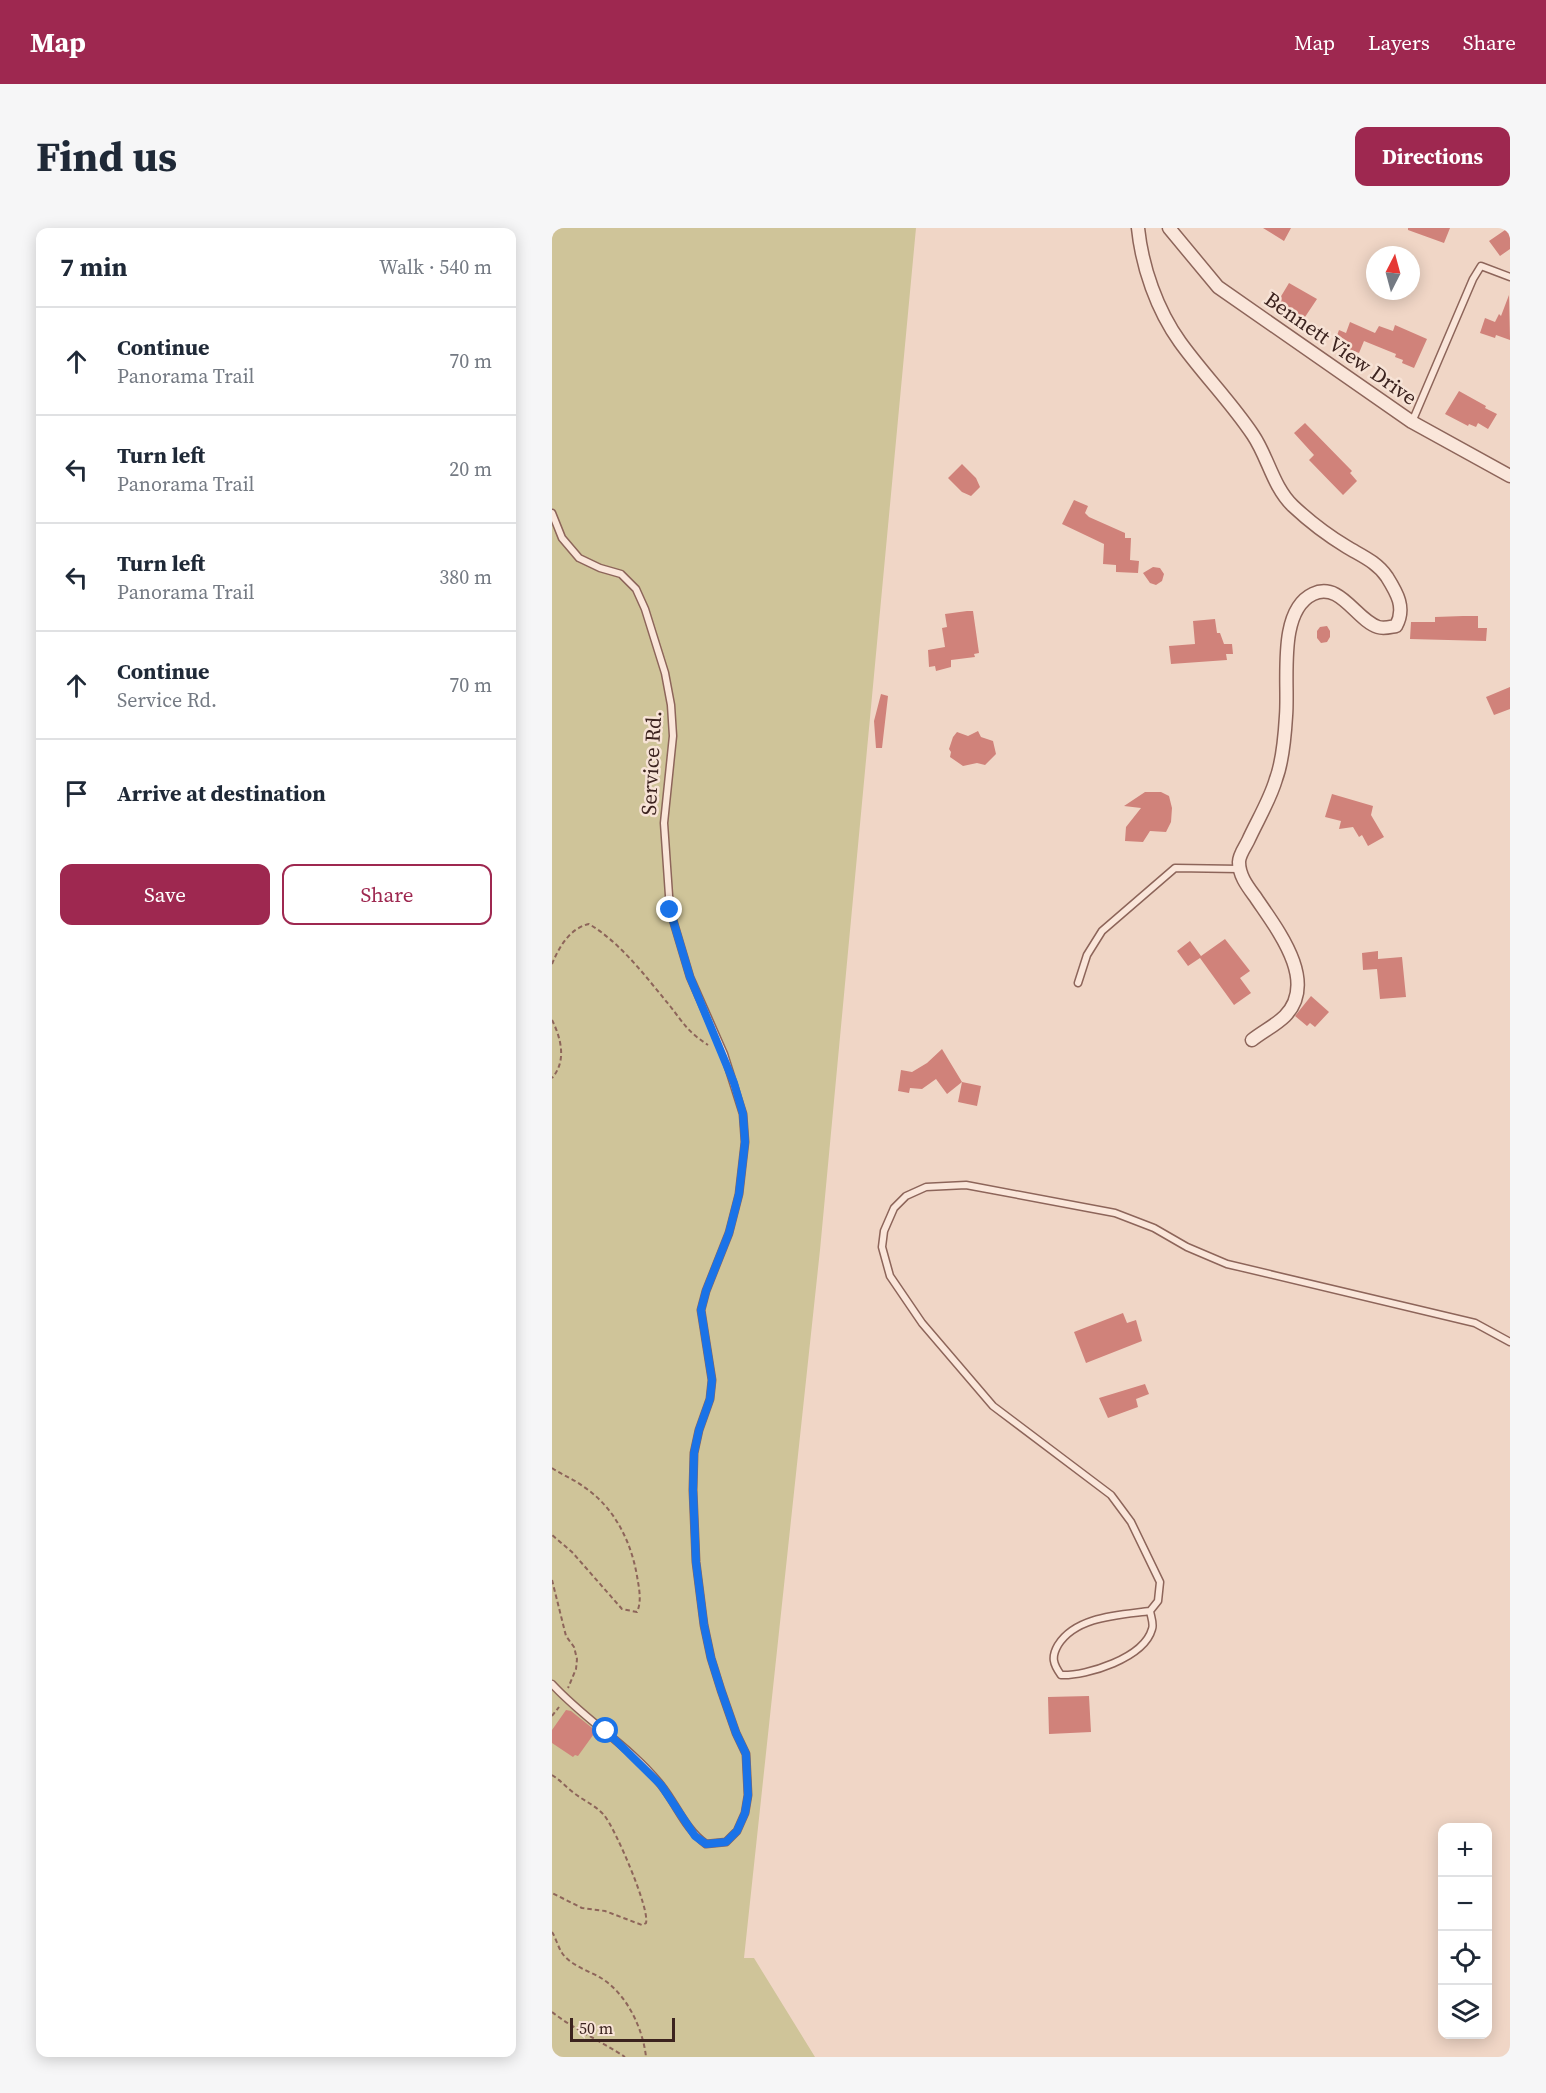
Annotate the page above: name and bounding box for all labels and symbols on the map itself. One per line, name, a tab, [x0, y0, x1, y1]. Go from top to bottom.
north arrow	[1366, 246, 1420, 300]
street label: Bennett View Drive	[1259, 284, 1423, 412]
street label: Service Rd.	[634, 710, 668, 816]
route end	[656, 896, 682, 922]
route start	[592, 1717, 618, 1743]
scale bar	[570, 2015, 675, 2042]

